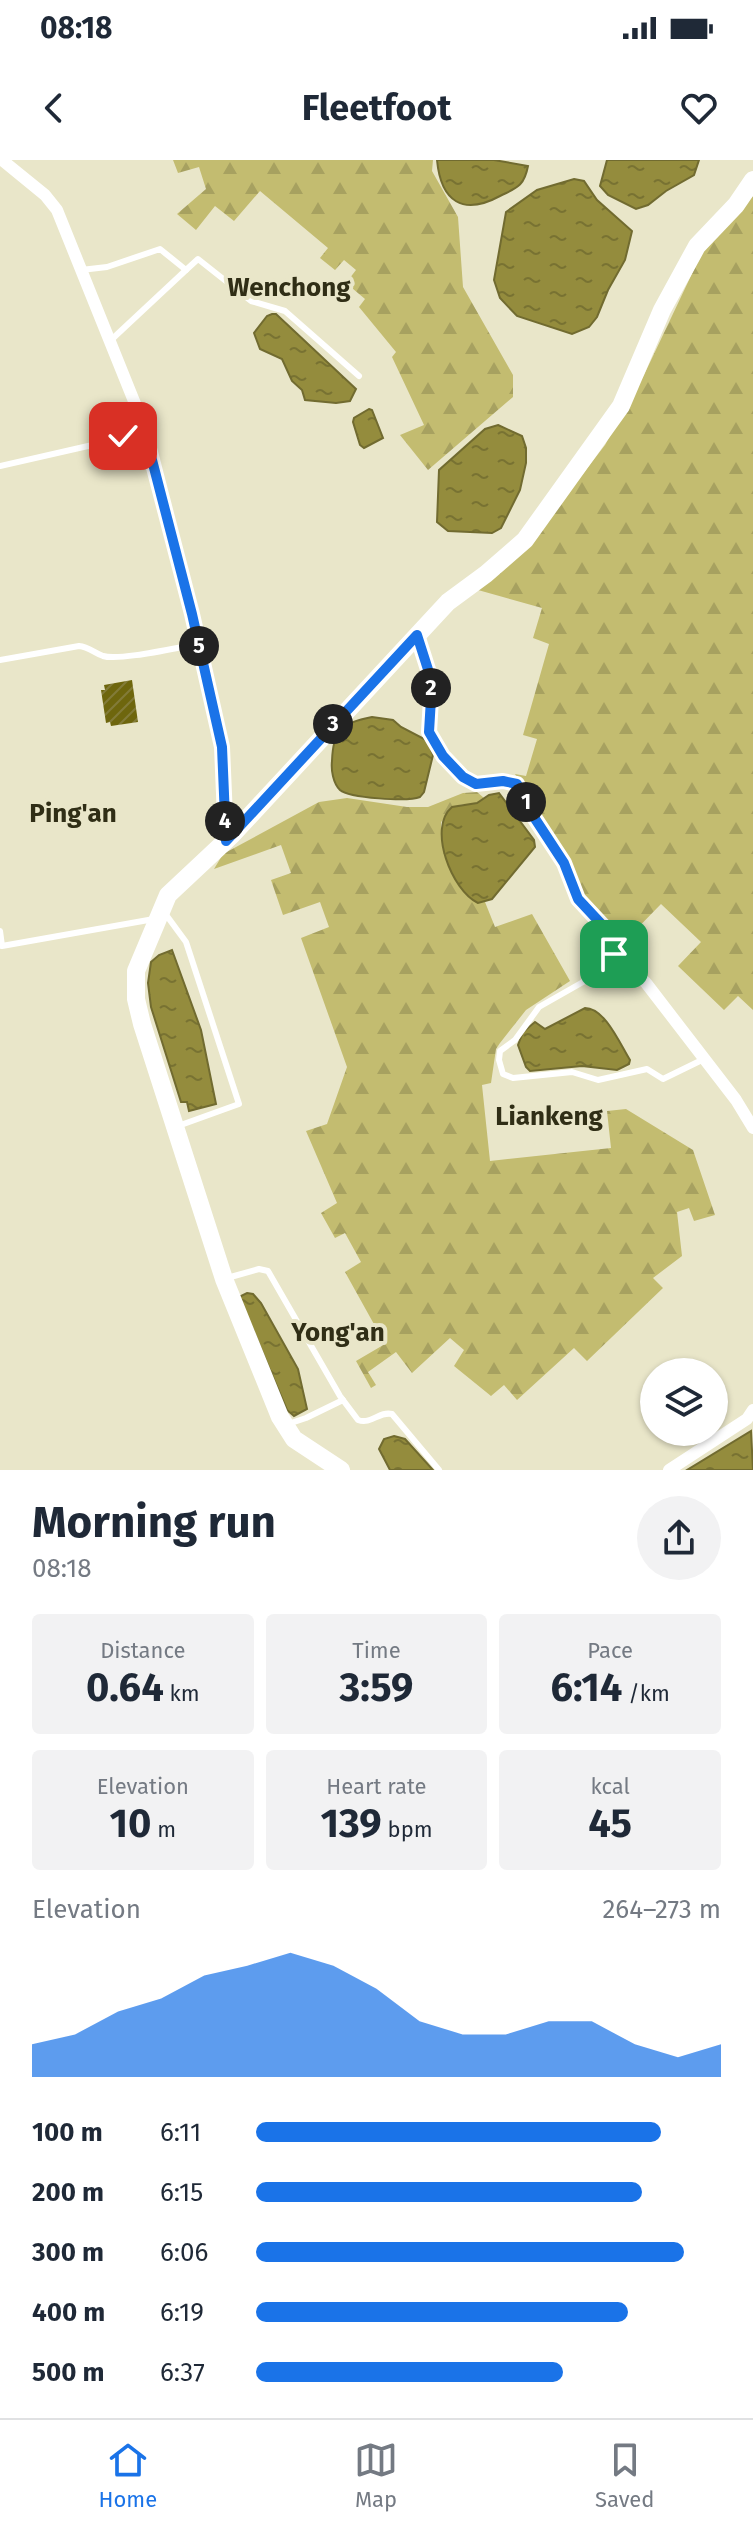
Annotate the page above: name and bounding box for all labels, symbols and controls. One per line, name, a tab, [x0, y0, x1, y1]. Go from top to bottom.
text: 08:18	[40, 10, 113, 46]
icon: back	[32, 86, 76, 130]
text: Fleetfoot	[302, 86, 451, 130]
icon: heart	[677, 86, 721, 130]
district label: Wenchong	[227, 272, 351, 303]
pin	[89, 402, 157, 470]
icon: check	[101, 414, 145, 458]
pin: 5	[179, 626, 219, 666]
text: 5	[193, 632, 205, 659]
pin: 2	[411, 668, 451, 708]
text: 2	[425, 674, 437, 701]
pin: 3	[313, 704, 353, 744]
text: 3	[327, 710, 339, 737]
pin: 1	[506, 782, 546, 822]
text: 1	[521, 788, 531, 815]
district label: Ping'an	[29, 798, 117, 829]
pin: 4	[205, 801, 245, 841]
text: 4	[219, 807, 231, 834]
pin	[580, 920, 648, 988]
icon: arrive	[592, 932, 636, 976]
district label: Liankeng	[495, 1101, 603, 1132]
district label: Yong'an	[290, 1317, 385, 1348]
map controls	[640, 1358, 728, 1446]
button: layers	[640, 1358, 728, 1446]
text: Morning run	[32, 1496, 276, 1549]
button: share	[637, 1496, 721, 1580]
text: 08:18	[32, 1553, 92, 1584]
text: Distance	[100, 1637, 186, 1664]
text: Time	[352, 1637, 401, 1664]
text: Pace	[587, 1637, 633, 1664]
text: 0.64	[86, 1664, 164, 1712]
text: 3:59	[340, 1664, 413, 1712]
text: 6:14	[550, 1664, 622, 1712]
text: km	[164, 1680, 200, 1707]
text: /km	[622, 1680, 670, 1707]
text: Elevation	[97, 1773, 189, 1800]
text: Heart rate	[326, 1773, 427, 1800]
text: kcal	[590, 1773, 630, 1800]
text: 10	[110, 1800, 151, 1848]
text: 139	[320, 1800, 382, 1848]
text: 45	[588, 1800, 632, 1848]
text: m	[151, 1816, 176, 1843]
text: bpm	[382, 1816, 433, 1843]
text: Elevation	[32, 1894, 141, 1925]
text: 264–273 m	[602, 1894, 721, 1925]
text: 100 m	[32, 2117, 103, 2148]
text: 6:11	[160, 2117, 201, 2148]
text: 200 m	[32, 2177, 104, 2208]
text: 6:15	[160, 2177, 203, 2208]
text: 300 m	[32, 2237, 104, 2268]
text: 6:06	[160, 2237, 208, 2268]
text: 400 m	[32, 2297, 105, 2328]
text: 6:19	[160, 2297, 204, 2328]
text: 500 m	[32, 2357, 105, 2388]
text: 6:37	[160, 2357, 205, 2388]
tab: Home	[98, 2438, 157, 2513]
tab: Map	[354, 2438, 398, 2513]
tab: Saved	[595, 2438, 655, 2513]

